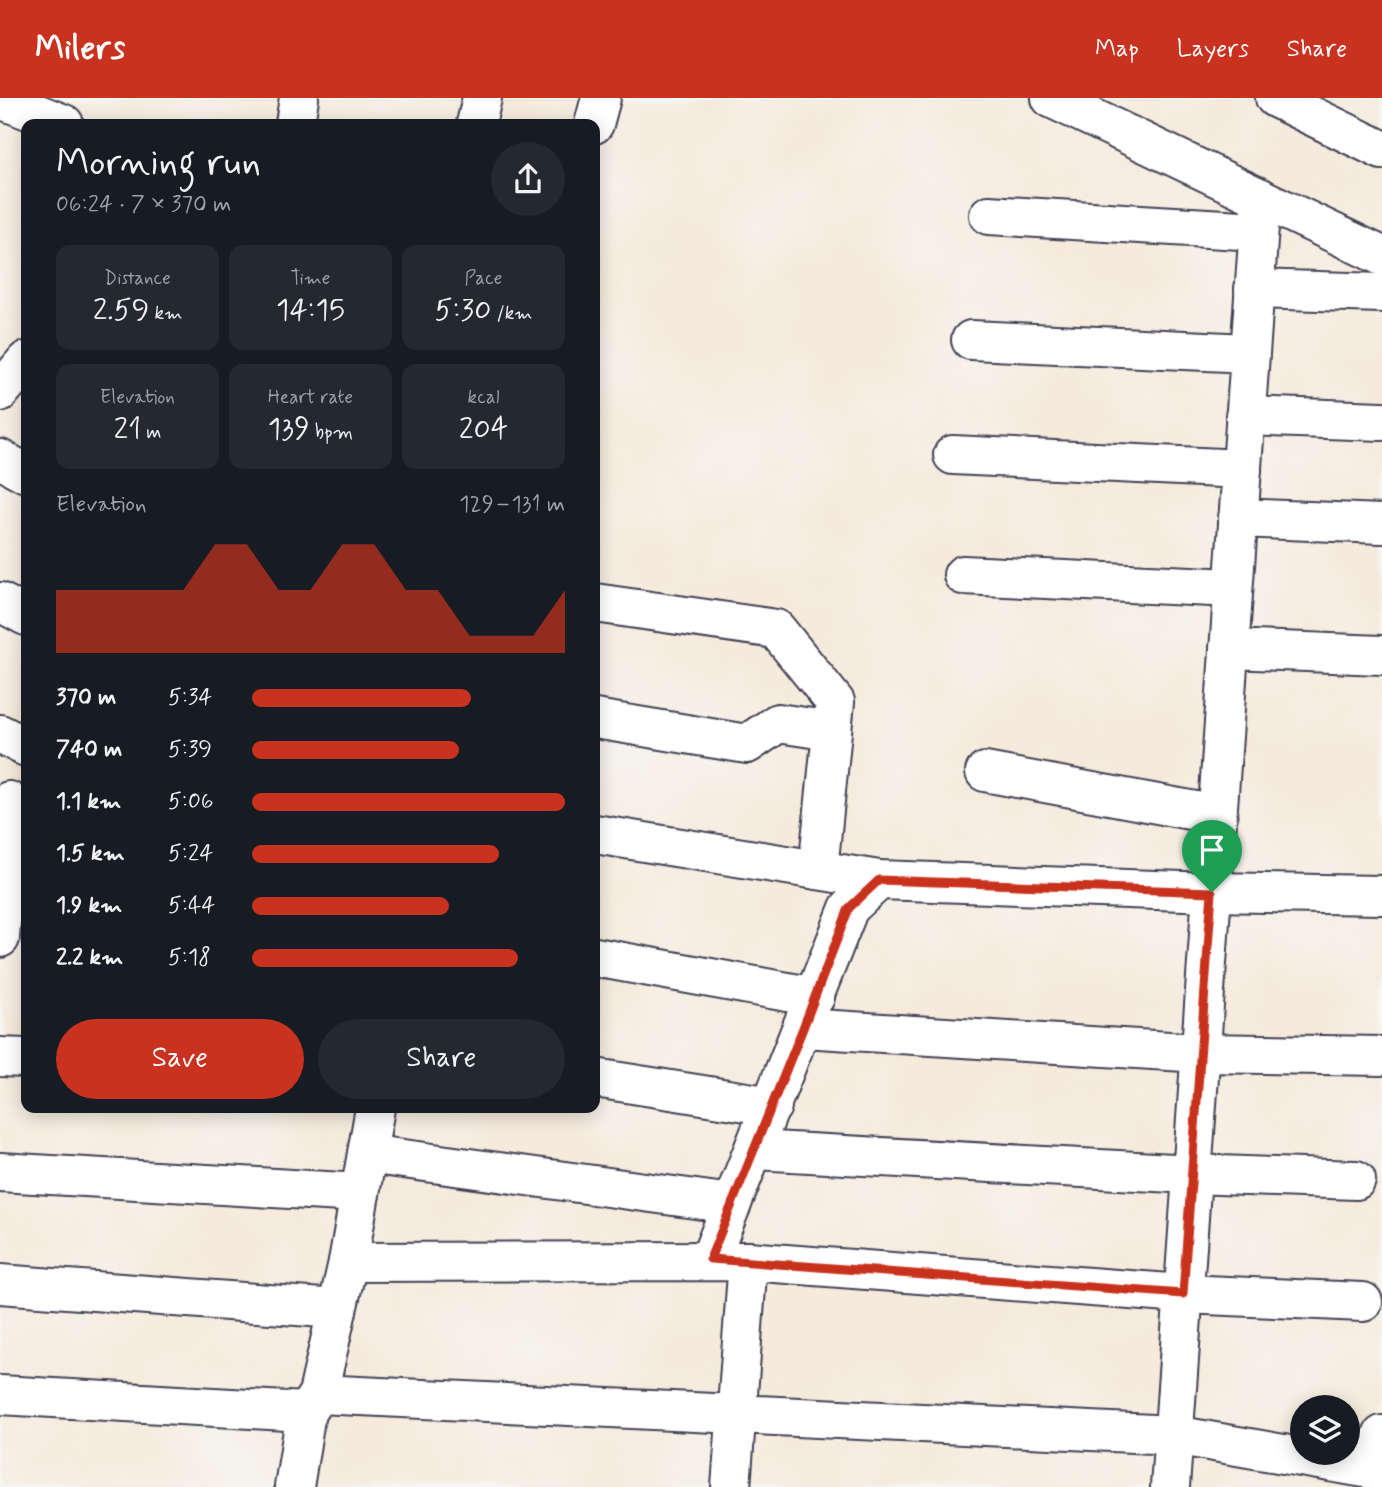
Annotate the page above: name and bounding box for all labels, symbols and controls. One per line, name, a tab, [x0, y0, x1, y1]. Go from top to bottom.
text: Milers	[35, 27, 125, 71]
text: Map	[1095, 34, 1139, 65]
text: Layers	[1177, 34, 1249, 65]
text: Share	[1287, 34, 1347, 65]
text: Morning run	[56, 139, 261, 188]
button: share	[491, 142, 565, 216]
text: 06:24 · 7 × 370 m	[56, 190, 231, 220]
text: Distance	[104, 266, 171, 291]
text: Time	[291, 266, 330, 291]
text: Pace	[465, 266, 502, 291]
text: 2.59	[93, 291, 149, 330]
text: 14:15	[276, 291, 345, 330]
text: 5:30	[435, 291, 491, 330]
text: km	[149, 301, 182, 326]
text: /km	[491, 301, 532, 326]
text: Elevation	[100, 385, 175, 410]
text: Heart rate	[268, 385, 353, 410]
text: kcal	[468, 385, 499, 410]
text: 21	[114, 410, 141, 449]
text: 139	[268, 410, 310, 449]
text: 204	[459, 410, 508, 449]
text: m	[141, 420, 161, 445]
text: bpm	[310, 420, 353, 445]
text: Elevation	[56, 490, 147, 520]
text: 129–131 m	[459, 490, 565, 520]
text: 370 m	[56, 683, 116, 713]
text: 5:34	[168, 683, 212, 713]
text: 740 m	[56, 735, 122, 765]
text: 5:39	[168, 735, 212, 765]
text: 1.1 km	[56, 787, 121, 817]
text: 5:06	[168, 787, 214, 817]
pin	[1182, 820, 1242, 892]
icon: arrive	[1193, 831, 1231, 869]
text: 1.5 km	[56, 839, 125, 869]
text: 5:24	[168, 839, 213, 869]
text: 1.9 km	[56, 891, 122, 921]
text: 5:44	[168, 891, 215, 921]
text: 2.2 km	[56, 943, 123, 973]
text: 5:18	[168, 943, 211, 973]
button: Save	[56, 1019, 304, 1099]
button: Share	[318, 1019, 565, 1099]
map controls	[1290, 1395, 1360, 1465]
button: layers	[1290, 1395, 1360, 1465]

